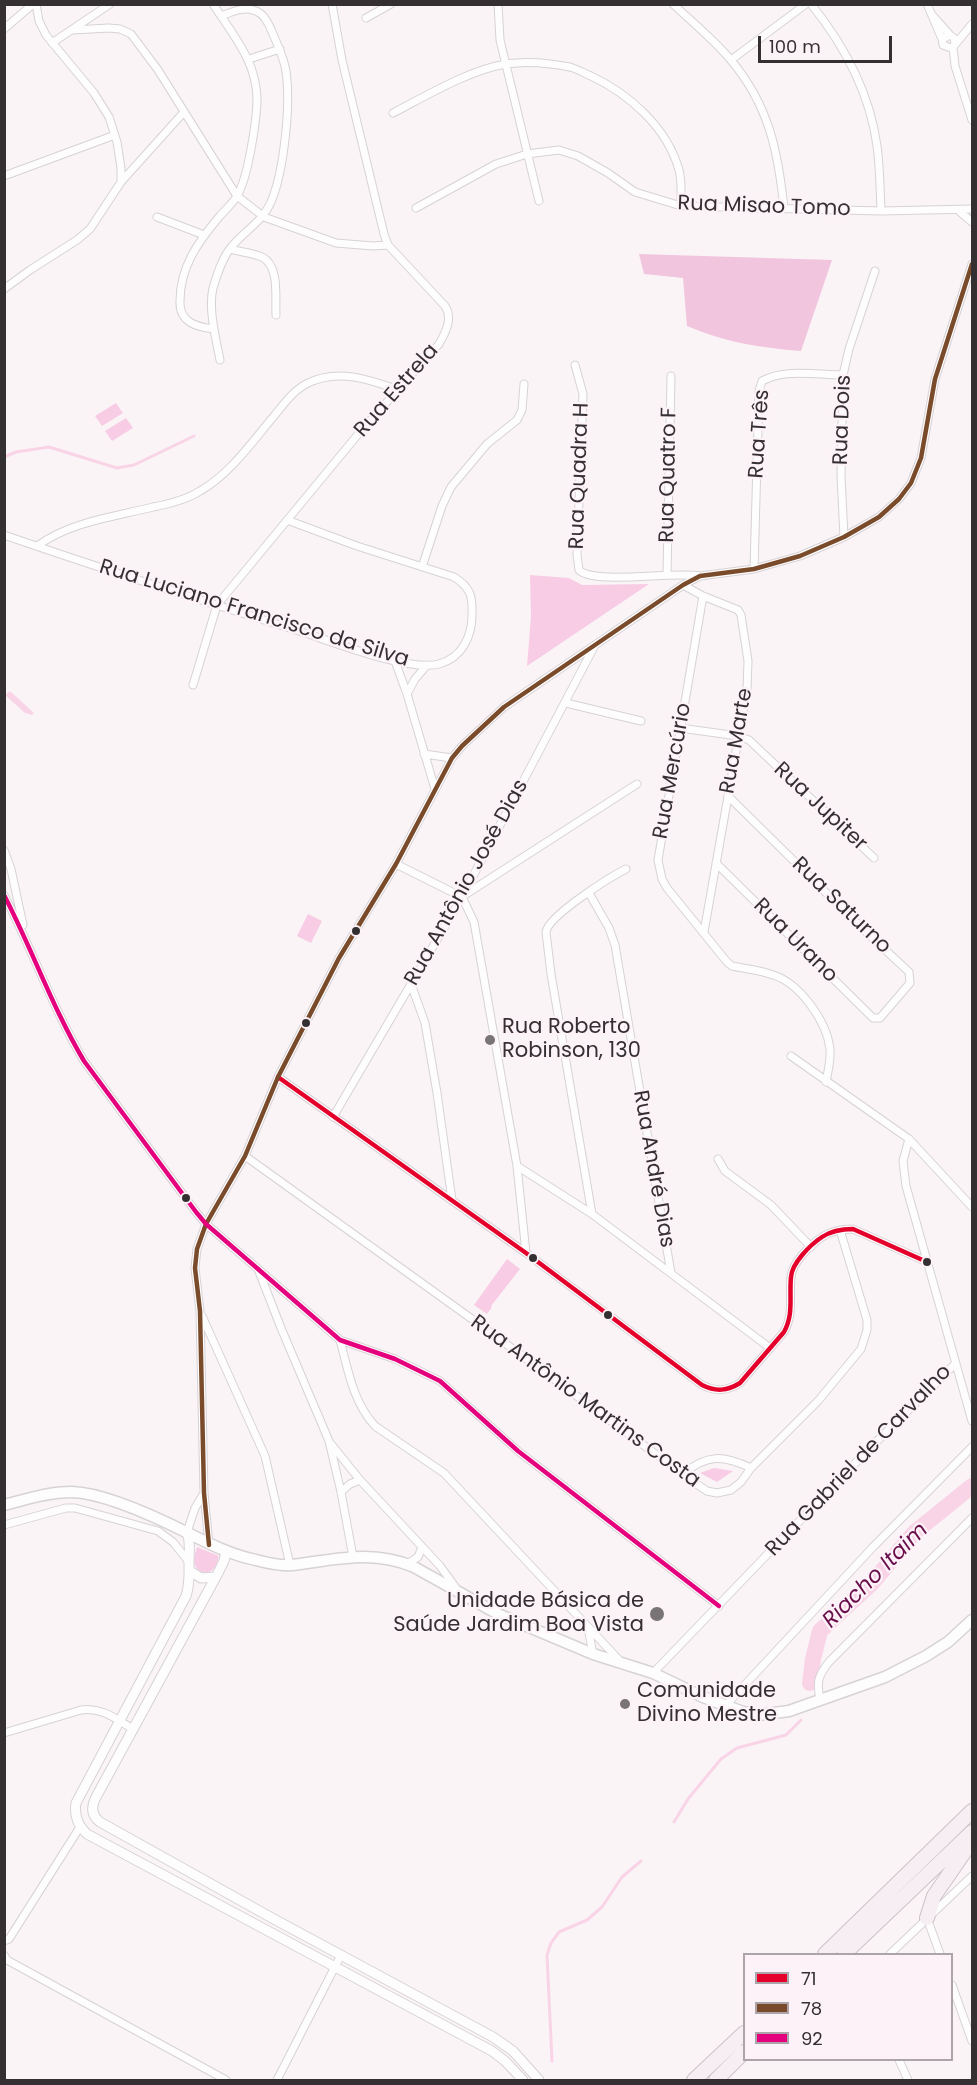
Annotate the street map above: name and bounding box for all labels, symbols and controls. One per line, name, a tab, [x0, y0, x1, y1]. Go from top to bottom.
scale bar	[761, 24, 894, 62]
text: 100 m	[769, 34, 821, 59]
street label: Rua Misao Tomo	[677, 191, 851, 223]
street label: Rua Estrela	[350, 339, 444, 443]
street label: Rua Dois	[829, 374, 857, 466]
street label: Rua Três	[744, 389, 776, 479]
street label: Rua Quadra H	[565, 402, 595, 550]
street label: Rua Quatro F	[655, 407, 683, 543]
street label: Rua Luciano Francisco da Silva	[96, 555, 412, 673]
street label: Rua Marte	[715, 686, 759, 796]
street label: Rua Mercúrio	[649, 701, 697, 841]
street label: Rua Jupiter	[768, 757, 872, 857]
street label: Rua Antônio José Dias	[400, 776, 534, 990]
street label: Rua Saturno	[786, 852, 896, 960]
street label: Rua Urano	[748, 894, 842, 988]
unlabelled marker	[350, 925, 362, 937]
place label: Rua Roberto Robinson, 130	[502, 1015, 641, 1065]
unlabelled marker	[300, 1017, 312, 1029]
marker: Rua Roberto Robinson, 130	[483, 1033, 497, 1047]
street label: Rua André Dias	[627, 1088, 679, 1250]
unlabelled marker	[180, 1192, 192, 1204]
unlabelled marker	[527, 1252, 539, 1264]
unlabelled marker	[921, 1256, 933, 1268]
unlabelled marker	[602, 1309, 614, 1321]
street label: Rua Antônio Martins Costa	[465, 1310, 705, 1494]
street label: Rua Gabriel de Carvalho	[761, 1360, 957, 1562]
water label: Riacho Itaim	[818, 1518, 934, 1634]
place label: Unidade Básica de Saúde Jardim Boa Vista	[393, 1589, 644, 1639]
marker: Unidade Básica de Saúde Jardim Boa Vista	[648, 1605, 666, 1623]
place label: Comunidade Divino Mestre	[637, 1679, 777, 1729]
marker: Comunidade Divino Mestre	[618, 1697, 632, 1711]
legend	[743, 1953, 953, 2061]
text: 71	[801, 1966, 817, 1991]
text: 78	[801, 1996, 822, 2021]
text: 92	[801, 2026, 823, 2051]

